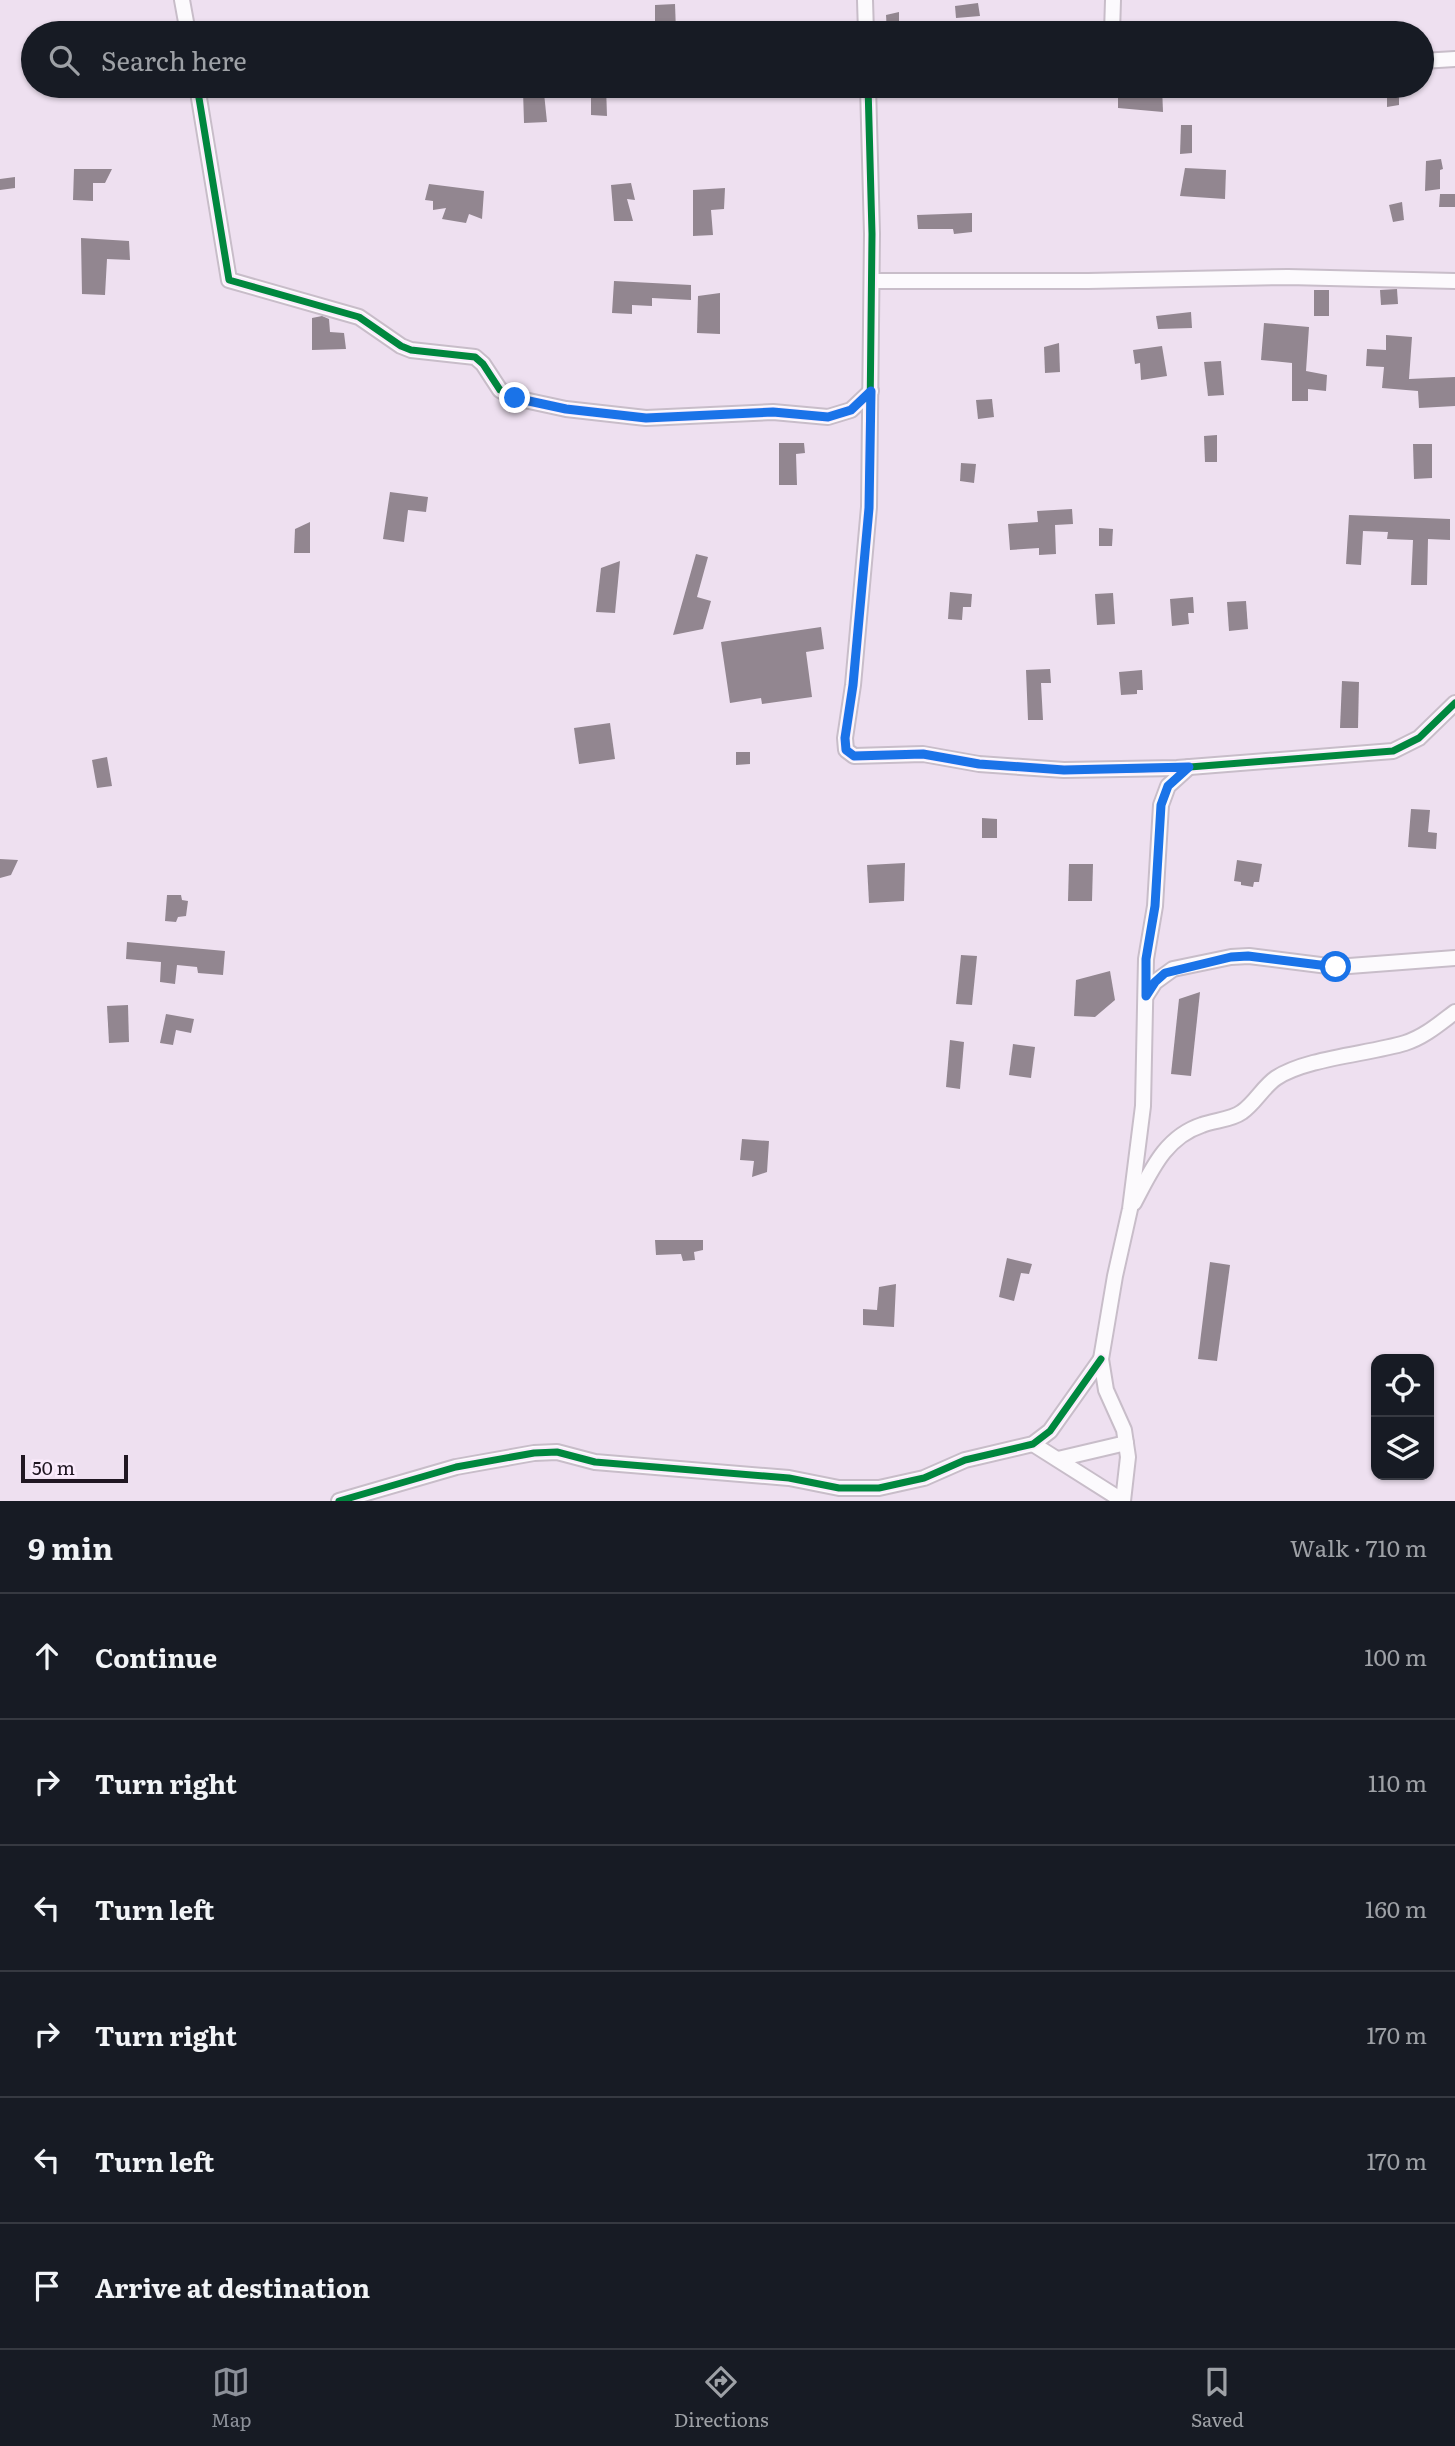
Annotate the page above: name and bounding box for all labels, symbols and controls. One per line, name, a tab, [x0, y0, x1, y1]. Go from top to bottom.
search box	[21, 21, 1434, 98]
text: Search here	[101, 40, 247, 79]
icon: search	[45, 41, 83, 79]
route end	[499, 382, 530, 413]
route start	[1320, 951, 1351, 982]
map controls	[1371, 1354, 1434, 1480]
button: locate	[1371, 1354, 1434, 1417]
button: layers	[1371, 1417, 1434, 1480]
scale bar	[21, 1452, 128, 1484]
text: 50 m	[32, 1453, 75, 1481]
text: 9 min	[28, 1525, 113, 1569]
text: Walk · 710 m	[1290, 1530, 1427, 1564]
icon: ahead	[28, 1637, 66, 1675]
text: Continue	[95, 1637, 217, 1676]
text: 100 m	[1364, 1639, 1427, 1673]
icon: right	[28, 1763, 66, 1801]
text: Turn right	[95, 1763, 237, 1802]
text: 110 m	[1368, 1765, 1427, 1799]
icon: left	[28, 1889, 66, 1927]
text: Turn left	[95, 1889, 214, 1928]
text: 160 m	[1365, 1891, 1427, 1925]
icon: right	[28, 2015, 66, 2053]
text: Turn right	[95, 2015, 237, 2054]
text: 170 m	[1366, 2017, 1427, 2051]
icon: left	[28, 2141, 66, 2179]
text: Turn left	[95, 2141, 214, 2180]
text: 170 m	[1366, 2143, 1427, 2177]
icon: arrive	[28, 2267, 66, 2305]
text: Arrive at destination	[95, 2267, 370, 2306]
tab: Map	[211, 2363, 252, 2433]
tab: Directions	[674, 2363, 769, 2433]
tab: Saved	[1191, 2363, 1244, 2433]

